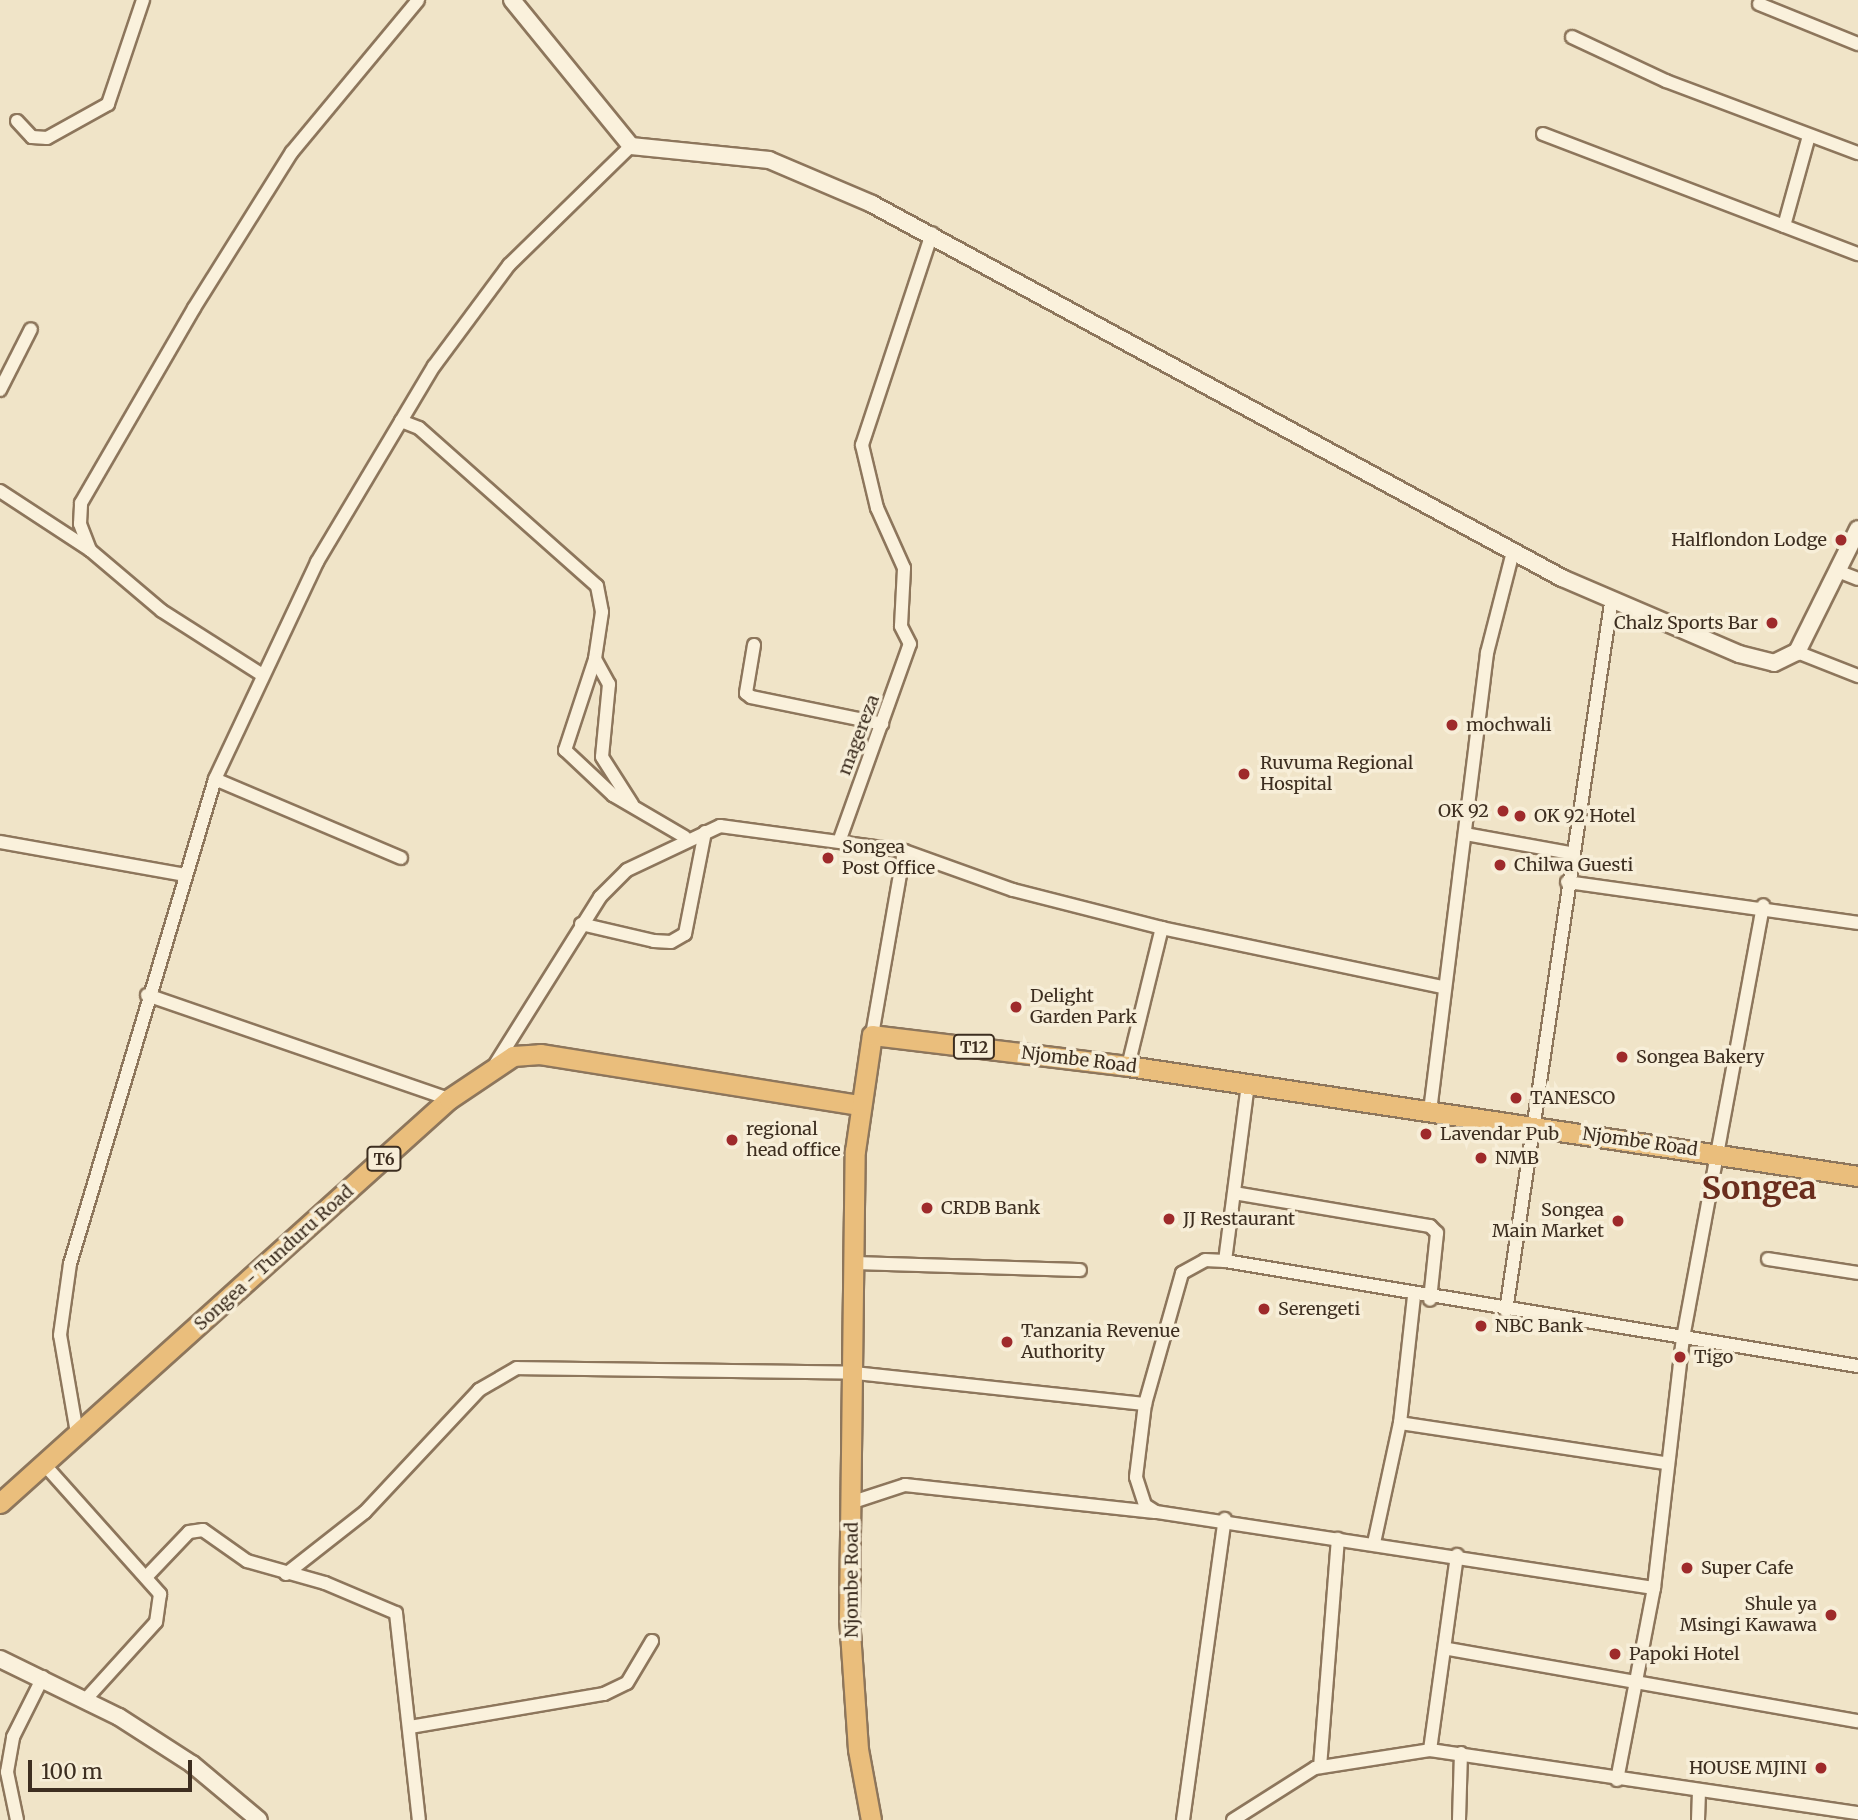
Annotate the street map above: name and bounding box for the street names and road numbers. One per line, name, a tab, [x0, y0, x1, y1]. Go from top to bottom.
street label: magereza	[834, 692, 884, 778]
road number: T12	[951, 1035, 997, 1060]
street label: Njombe Road	[1020, 1042, 1138, 1078]
street label: Njombe Road	[1581, 1123, 1699, 1161]
road number: T6	[365, 1147, 403, 1172]
street label: Songea - Tunduru Road	[190, 1181, 358, 1335]
street label: Njombe Road	[841, 1522, 863, 1638]

